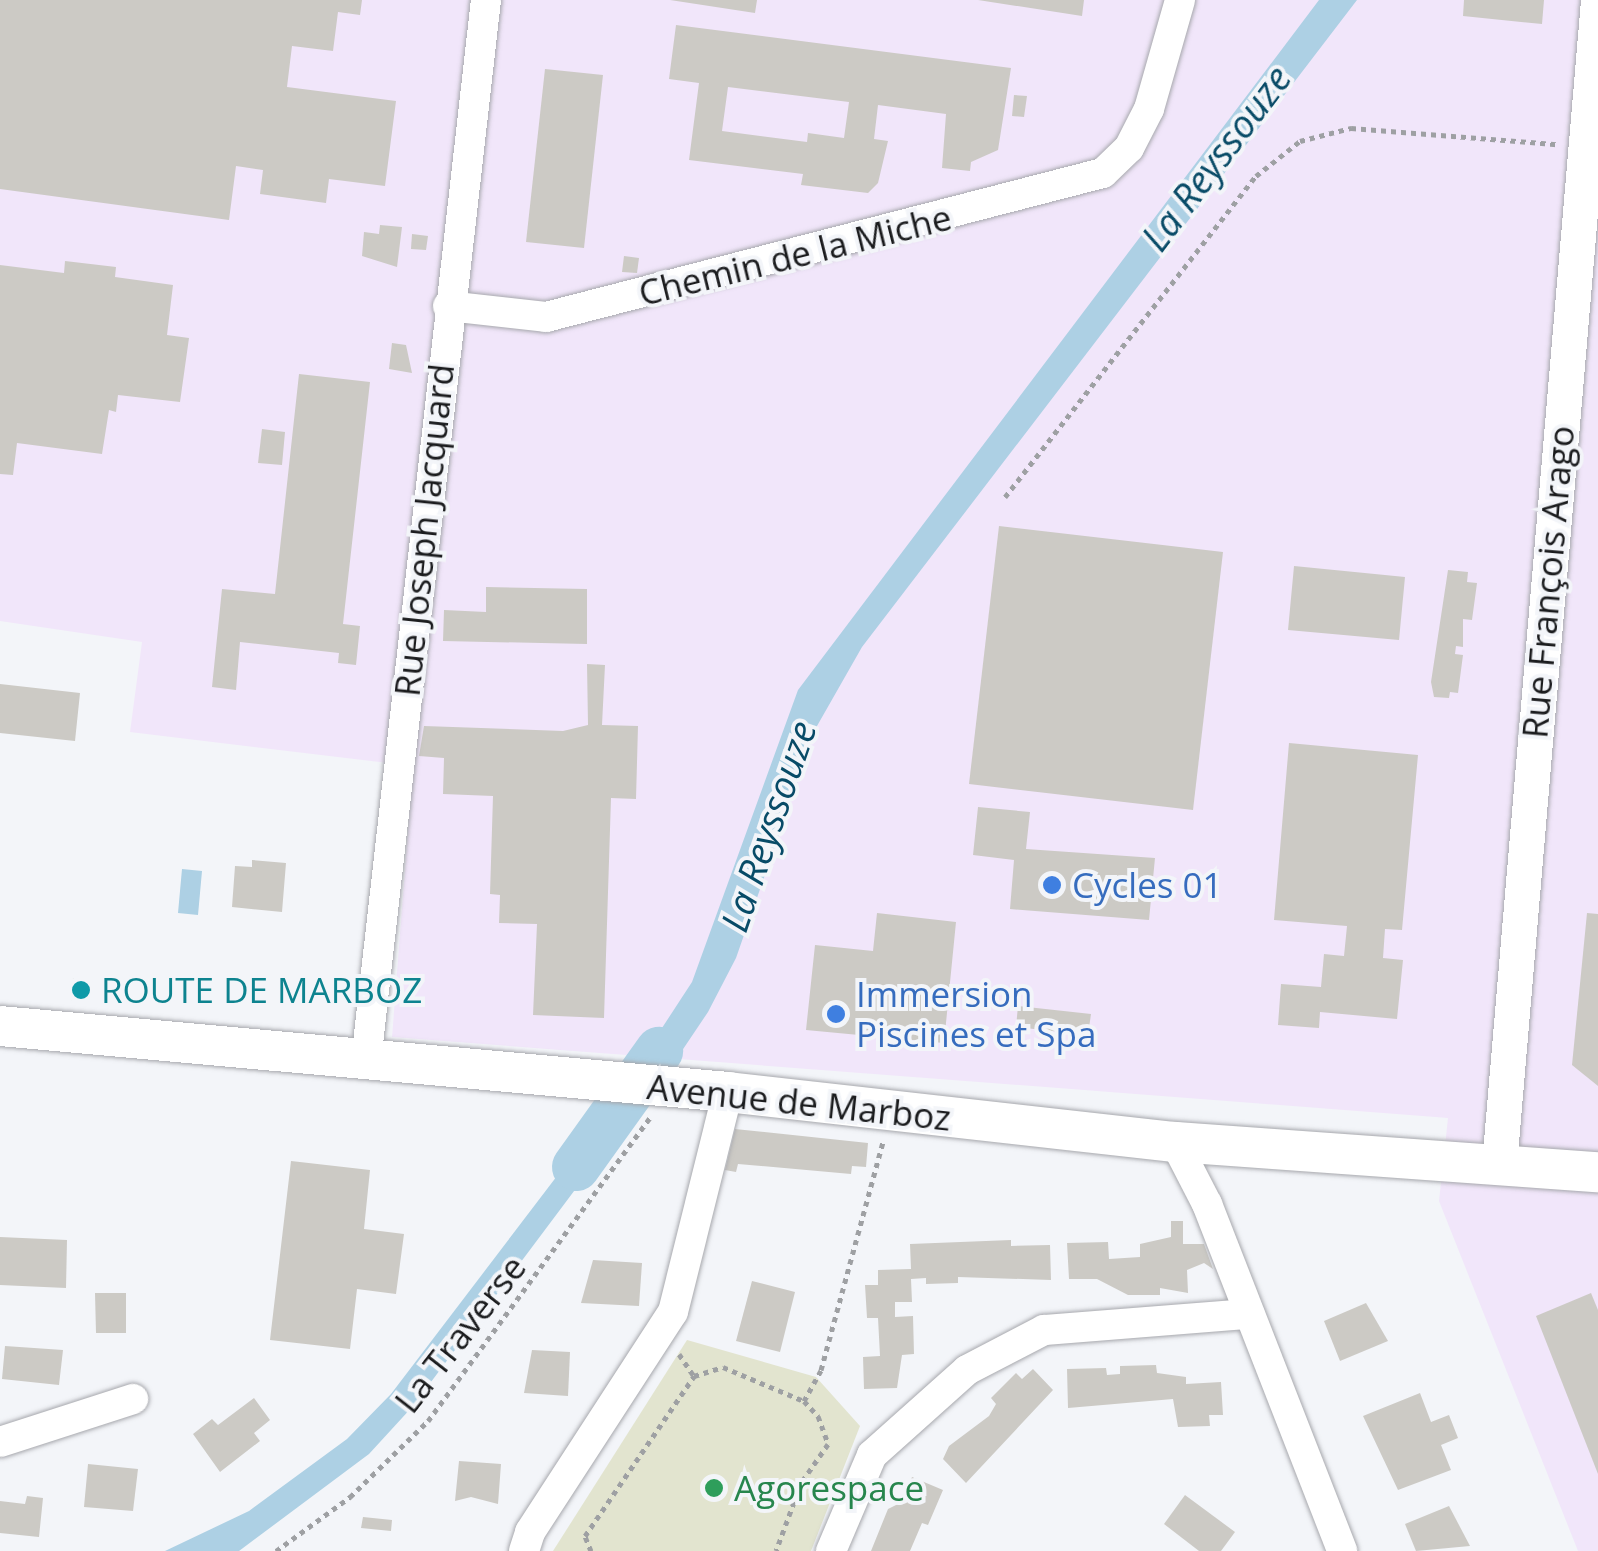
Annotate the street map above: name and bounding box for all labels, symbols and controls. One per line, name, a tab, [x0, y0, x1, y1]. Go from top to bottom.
water label: La Reyssouze	[1132, 57, 1300, 259]
street label: Chemin de la Miche	[634, 196, 956, 314]
street label: Rue Joseph Jacquard	[386, 362, 462, 698]
street label: Rue François Arago	[1513, 424, 1583, 740]
water label: La Reyssouze	[711, 715, 825, 937]
place label: Cycles 01	[1072, 864, 1223, 906]
marker: Cycles 01	[1041, 874, 1063, 896]
place label: ROUTE DE MARBOZ	[101, 969, 422, 1011]
place label: Immersion Piscines et Spa	[856, 973, 1096, 1055]
marker: ROUTE DE MARBOZ	[70, 979, 92, 1001]
marker: Immersion Piscines et Spa	[825, 1003, 847, 1025]
street label: Avenue de Marboz	[645, 1065, 953, 1139]
street label: La Traverse	[386, 1247, 534, 1421]
place label: Agorespace	[734, 1467, 924, 1509]
marker: Agorespace	[703, 1477, 725, 1499]

